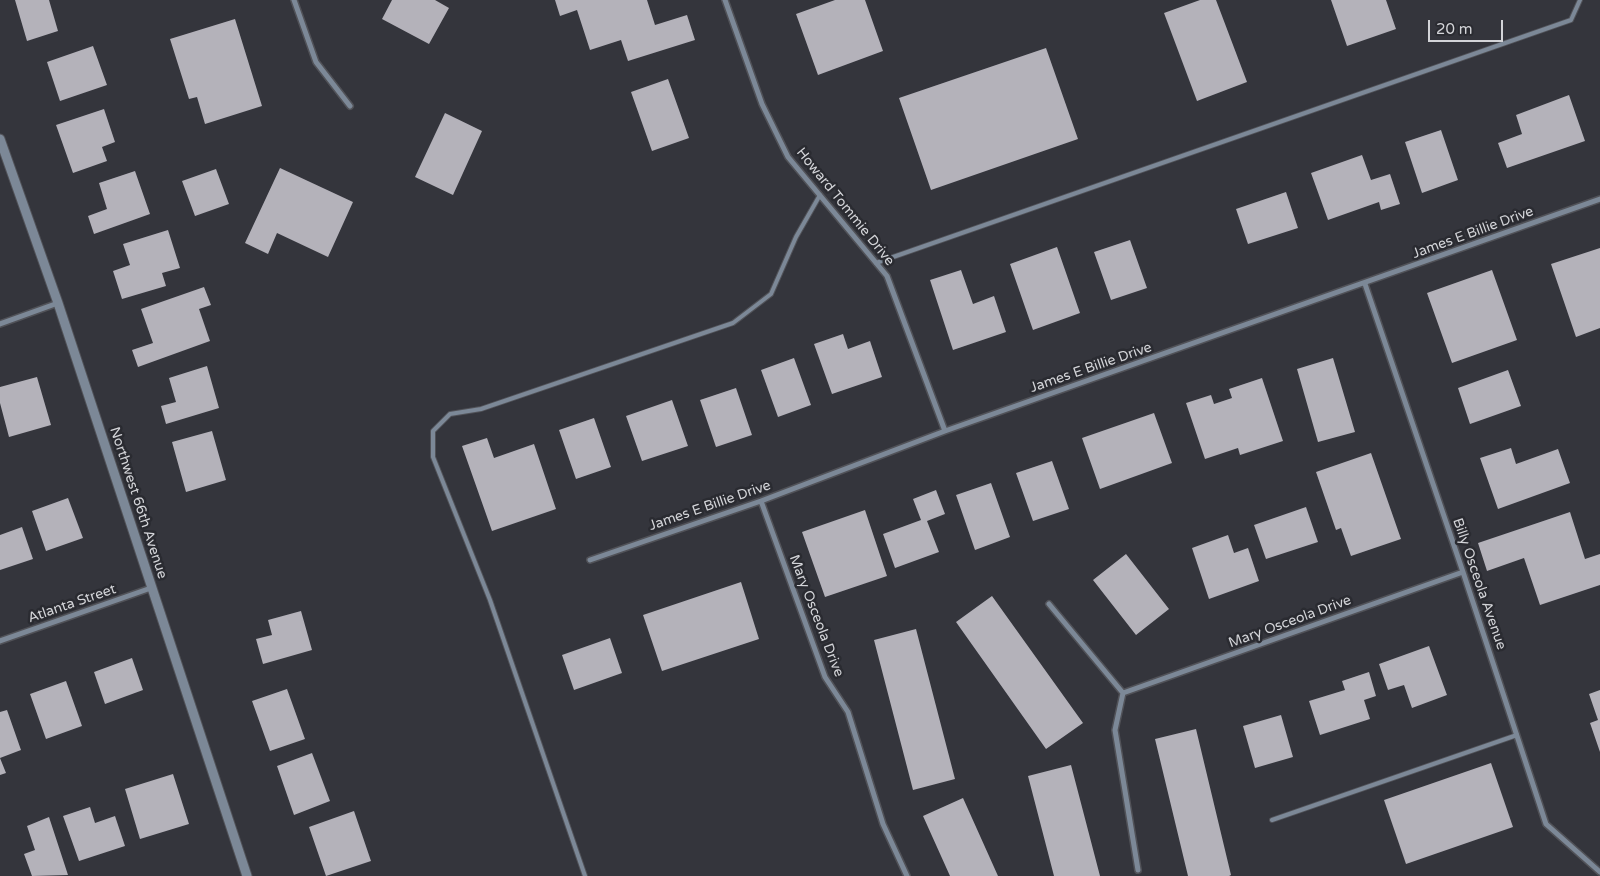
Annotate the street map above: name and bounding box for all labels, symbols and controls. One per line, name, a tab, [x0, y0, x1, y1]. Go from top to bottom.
scale bar	[1430, 10, 1505, 42]
text: 20 m	[1436, 20, 1473, 38]
street label: Howard Tommie Drive	[792, 145, 898, 269]
street label: James E Billie Drive	[1410, 203, 1536, 263]
street label: James E Billie Drive	[1028, 339, 1154, 397]
street label: Northwest 66th Avenue	[106, 425, 170, 581]
street label: James E Billie Drive	[647, 477, 773, 535]
street label: Billy Osceola Avenue	[1449, 516, 1509, 652]
street label: Mary Osceola Drive	[785, 553, 847, 679]
street label: Atlanta Street	[26, 581, 118, 627]
street label: Mary Osceola Drive	[1226, 592, 1354, 652]

